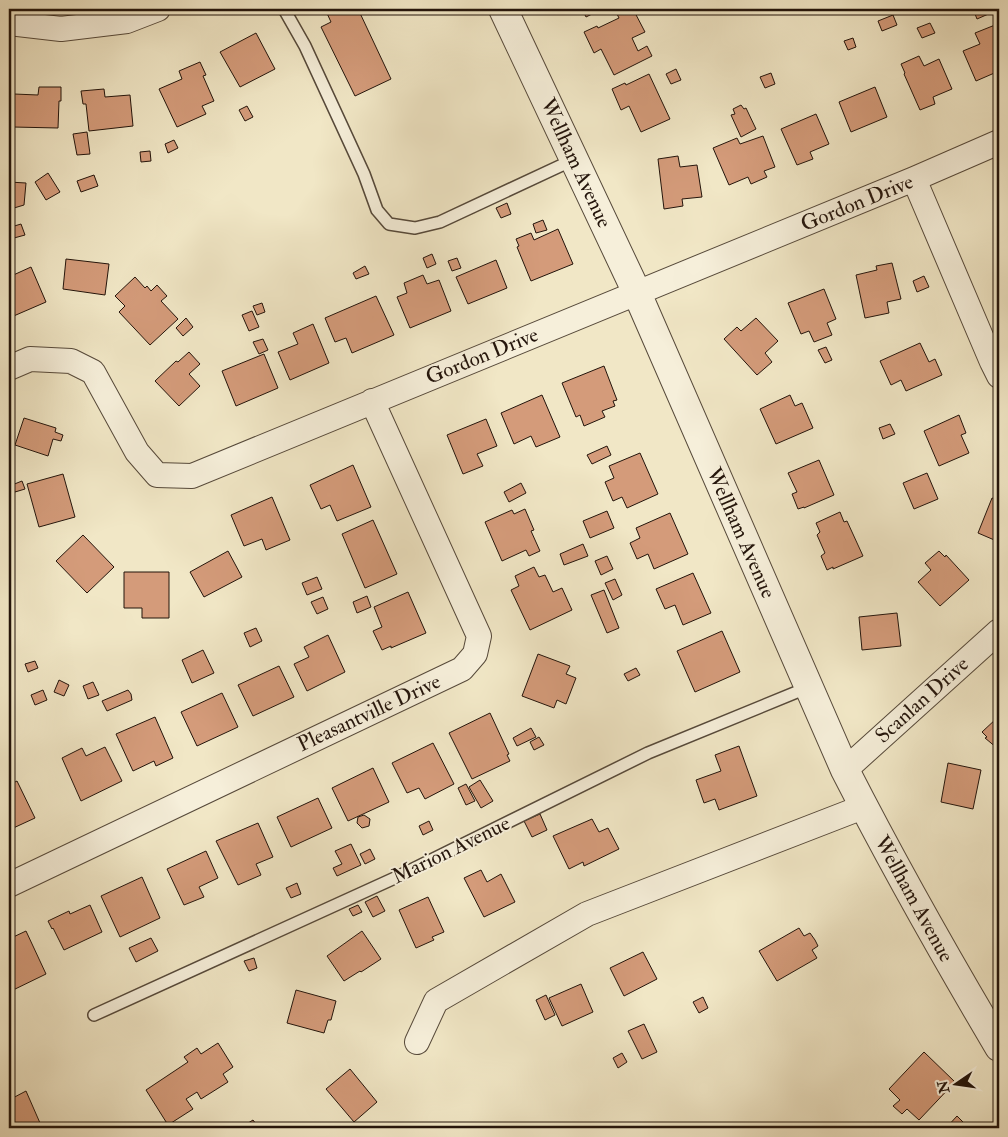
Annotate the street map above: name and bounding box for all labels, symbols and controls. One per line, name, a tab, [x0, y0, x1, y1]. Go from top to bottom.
street label: Wellham Avenue	[534, 93, 618, 232]
street label: Gordon Drive	[797, 168, 918, 238]
street label: Gordon Drive	[422, 321, 543, 391]
street label: Wellham Avenue	[700, 463, 782, 603]
street label: Scanlan Drive	[870, 651, 975, 749]
street label: Pleasantville Drive	[293, 668, 445, 758]
street label: Marion Avenue	[387, 810, 515, 890]
street label: Wellham Avenue	[868, 830, 960, 967]
north arrow	[930, 1060, 980, 1110]
text: N	[934, 1078, 954, 1096]

